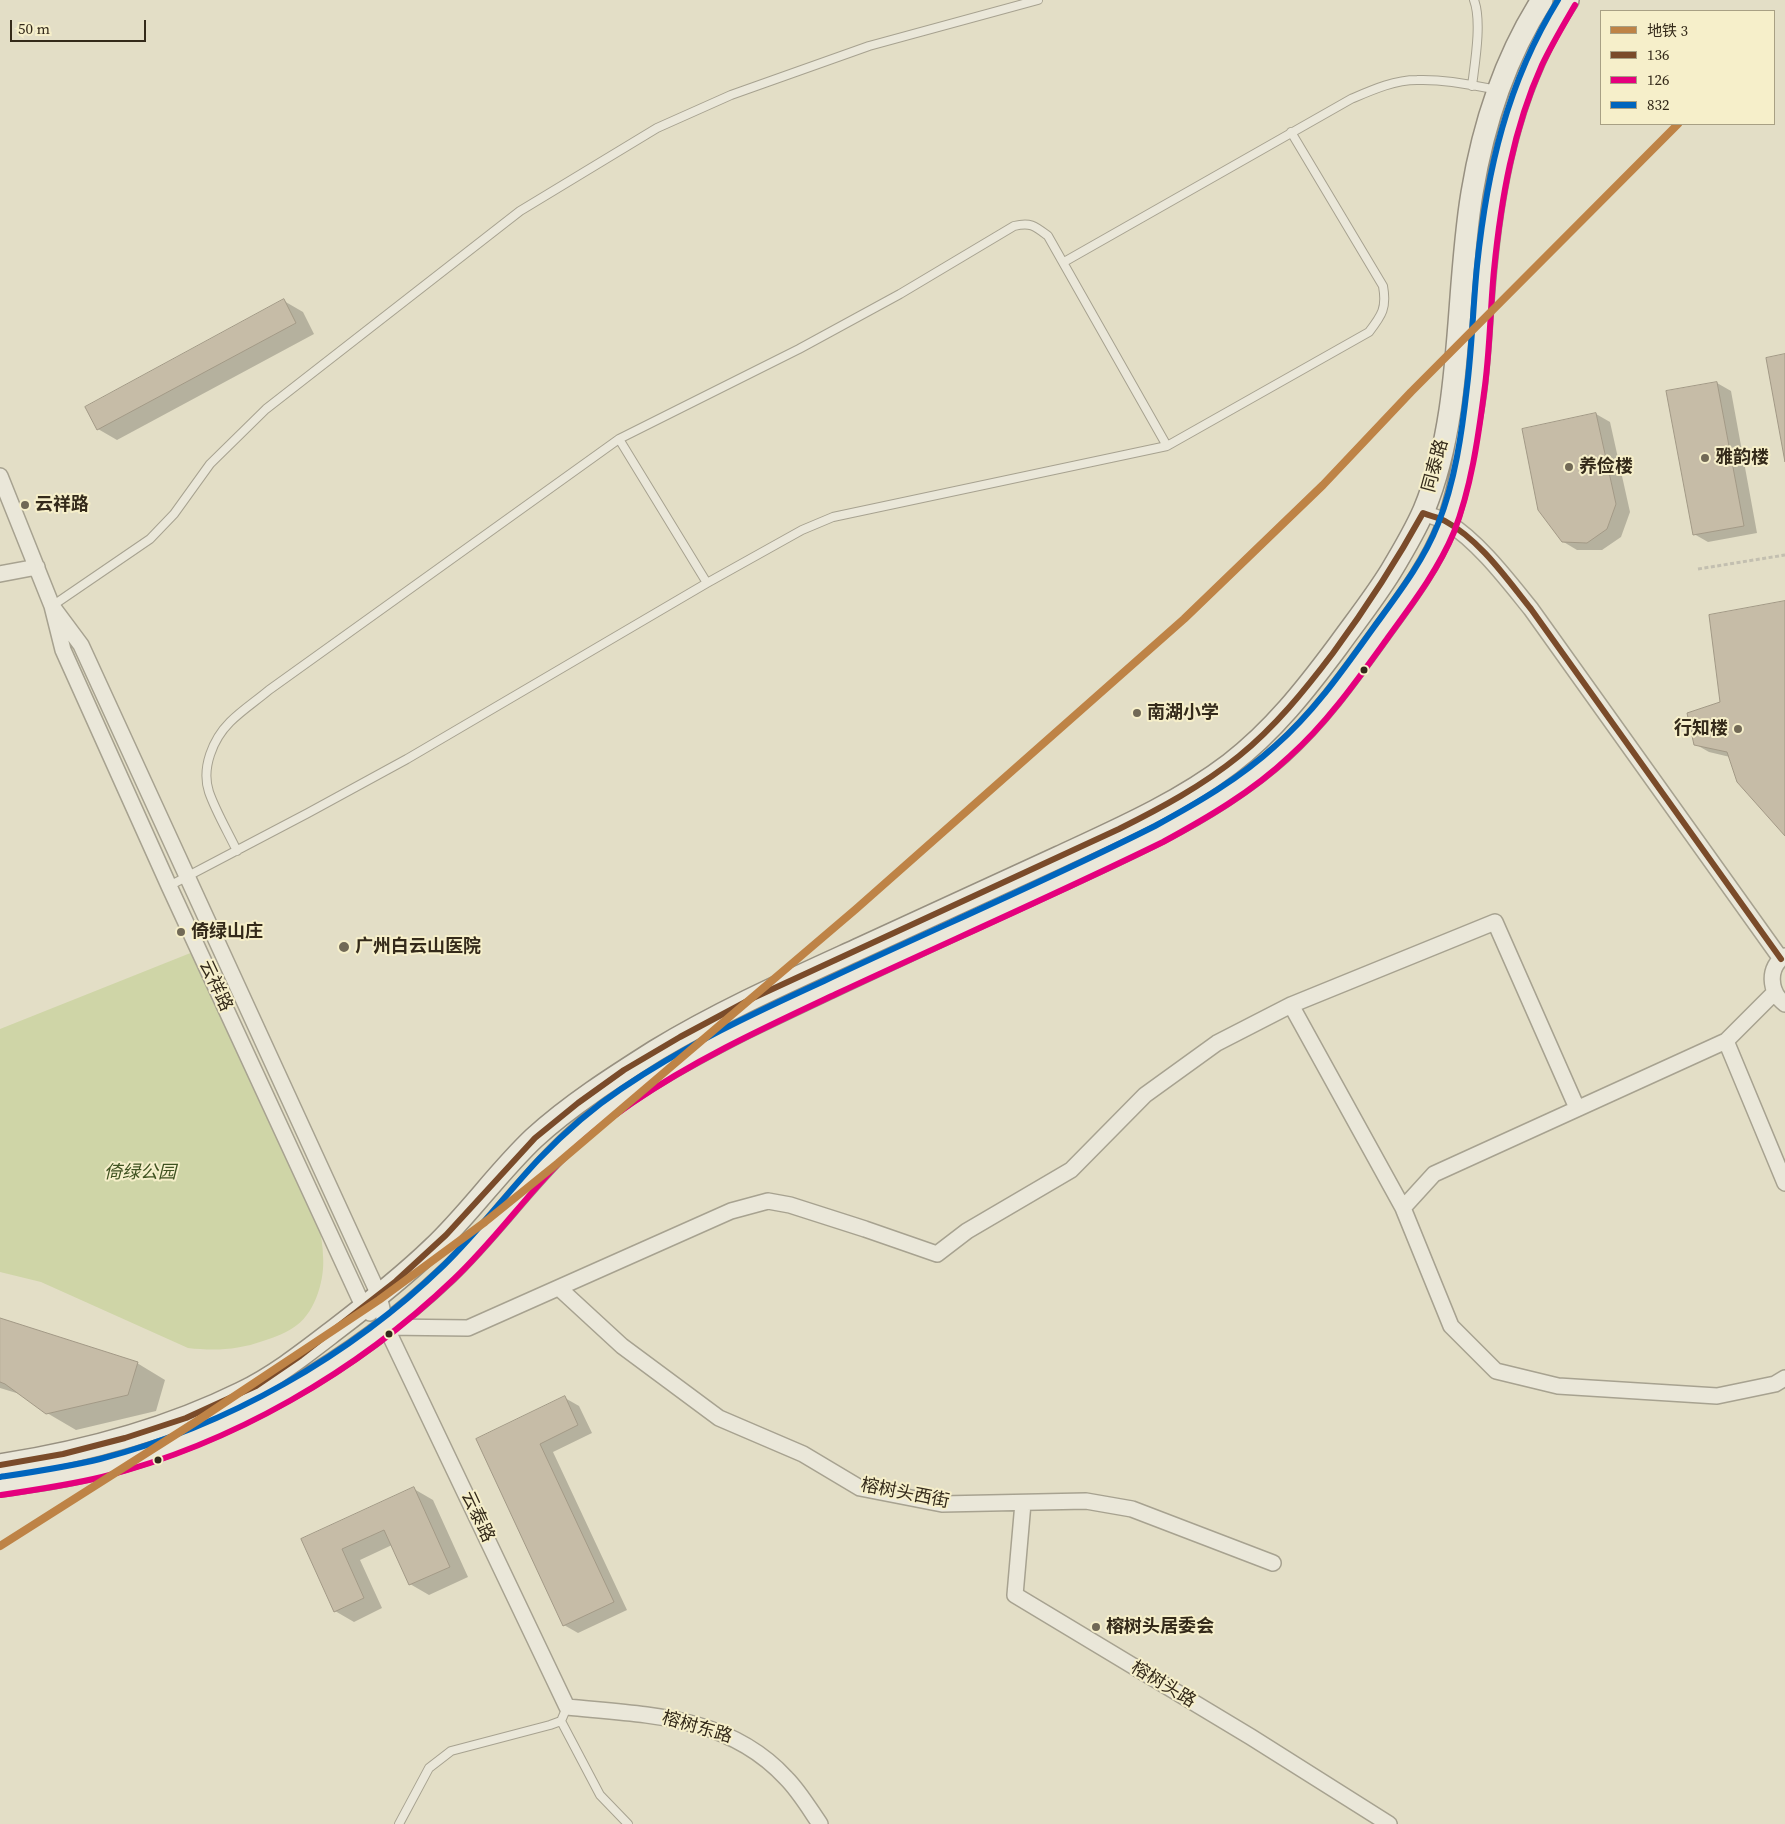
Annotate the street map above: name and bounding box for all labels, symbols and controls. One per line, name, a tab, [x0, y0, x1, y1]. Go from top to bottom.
scale bar	[12, 10, 149, 42]
legend	[1600, 10, 1775, 125]
text: 50 m	[18, 18, 50, 39]
text: 地铁 3	[1647, 20, 1688, 41]
text: 136	[1647, 44, 1670, 65]
text: 126	[1647, 69, 1670, 90]
text: 832	[1647, 94, 1670, 115]
street label: 同泰路	[1419, 437, 1453, 495]
place label: 雅韵楼	[1715, 447, 1769, 469]
marker: 雅韵楼	[1699, 452, 1711, 464]
place label: 养俭楼	[1579, 456, 1633, 478]
marker: 养俭楼	[1563, 461, 1575, 473]
place label: 云祥路	[35, 494, 89, 516]
marker: 云祥路	[19, 499, 31, 511]
unlabelled marker	[1359, 665, 1369, 675]
place label: 南湖小学	[1147, 702, 1219, 724]
marker: 南湖小学	[1131, 707, 1143, 719]
place label: 行知楼	[1674, 718, 1728, 740]
marker: 行知楼	[1732, 723, 1744, 735]
place label: 倚绿山庄	[191, 921, 263, 943]
marker: 倚绿山庄	[175, 926, 187, 938]
place label: 广州白云山医院	[355, 936, 481, 958]
marker: 广州白云山医院	[337, 940, 351, 954]
street label: 云祥路	[194, 957, 236, 1015]
park label: 倚绿公园	[104, 1162, 176, 1184]
unlabelled marker	[384, 1329, 394, 1339]
unlabelled marker	[153, 1455, 163, 1465]
street label: 榕树头西街	[859, 1475, 951, 1513]
street label: 云泰路	[456, 1488, 498, 1546]
place label: 榕树头居委会	[1106, 1616, 1214, 1638]
marker: 榕树头居委会	[1090, 1621, 1102, 1633]
street label: 榕树头路	[1127, 1657, 1199, 1713]
street label: 榕树东路	[659, 1708, 735, 1748]

